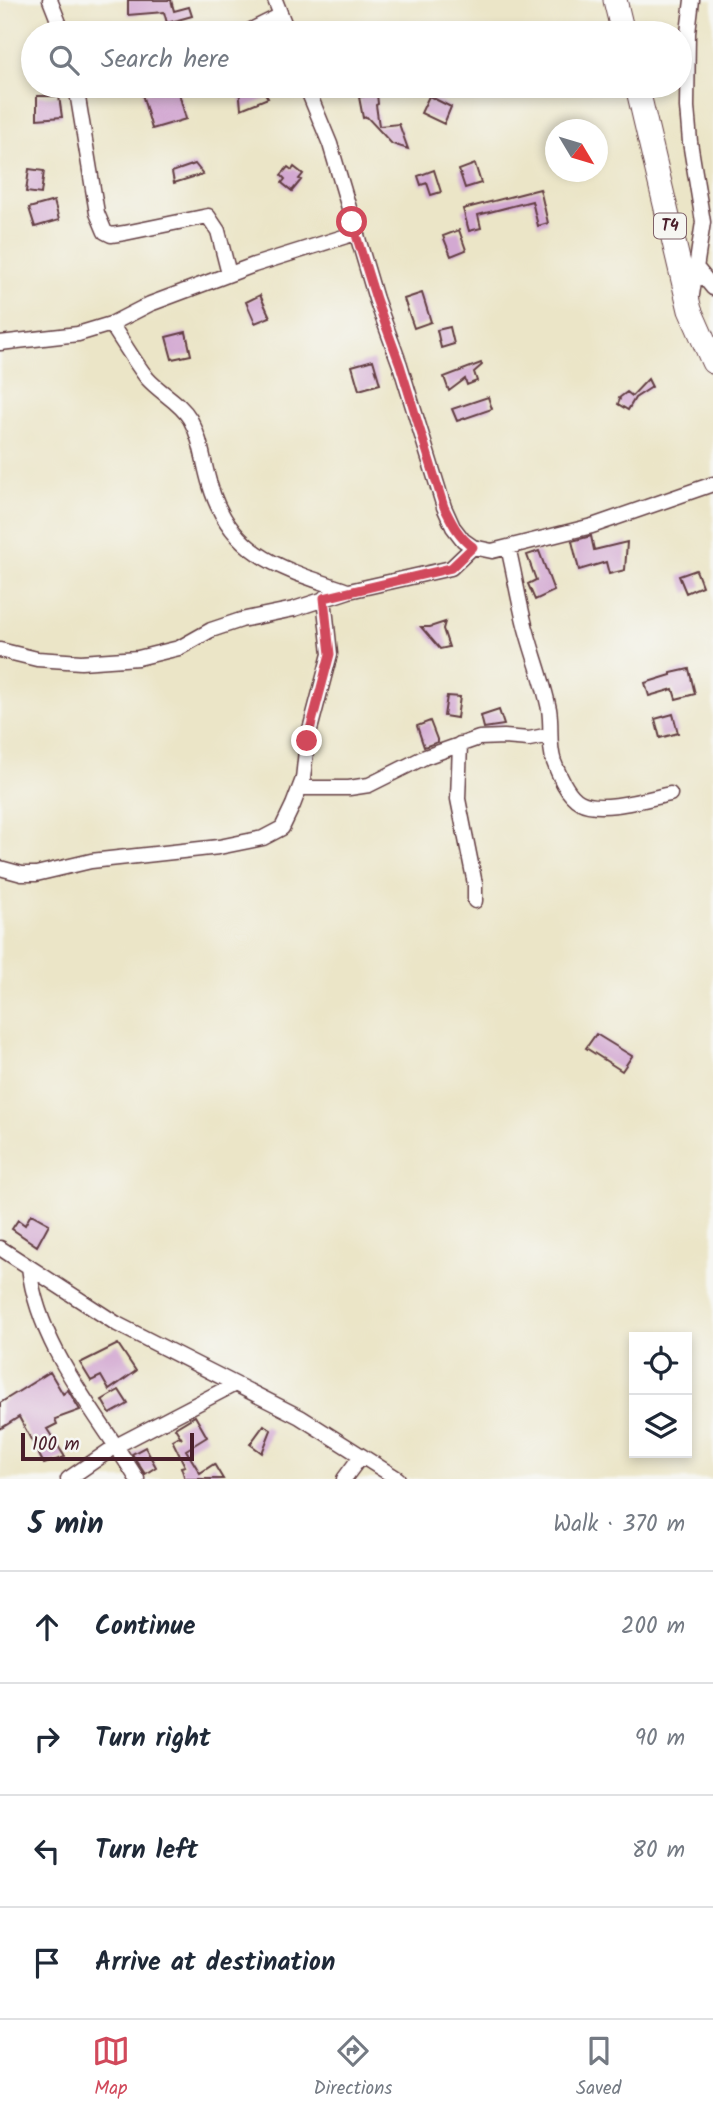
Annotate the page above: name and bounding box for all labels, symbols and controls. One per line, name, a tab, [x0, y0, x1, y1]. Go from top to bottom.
search box	[21, 21, 692, 98]
text: Search here	[101, 39, 229, 81]
icon: search	[45, 41, 83, 79]
north arrow	[545, 119, 608, 182]
route start	[336, 206, 367, 237]
road number: T4	[654, 214, 686, 238]
route end	[291, 725, 322, 756]
map controls	[629, 1332, 692, 1458]
button: locate	[629, 1332, 692, 1395]
button: layers	[629, 1395, 692, 1458]
scale bar	[21, 1430, 194, 1462]
text: 100 m	[32, 1430, 80, 1460]
text: 5 min	[28, 1501, 104, 1549]
text: Walk · 370 m	[553, 1507, 685, 1543]
text: Continue	[95, 1606, 196, 1648]
icon: ahead	[28, 1608, 66, 1646]
text: 200 m	[621, 1609, 685, 1645]
text: Turn right	[95, 1718, 211, 1760]
icon: right	[28, 1720, 66, 1758]
text: 90 m	[635, 1721, 685, 1757]
text: Turn left	[95, 1830, 198, 1872]
icon: left	[28, 1832, 66, 1870]
text: 80 m	[632, 1833, 685, 1869]
text: Arrive at destination	[95, 1942, 335, 1984]
icon: arrive	[28, 1944, 66, 1982]
tab: Map	[92, 2032, 130, 2104]
tab: Directions	[314, 2032, 392, 2104]
tab: Saved	[576, 2032, 621, 2104]

